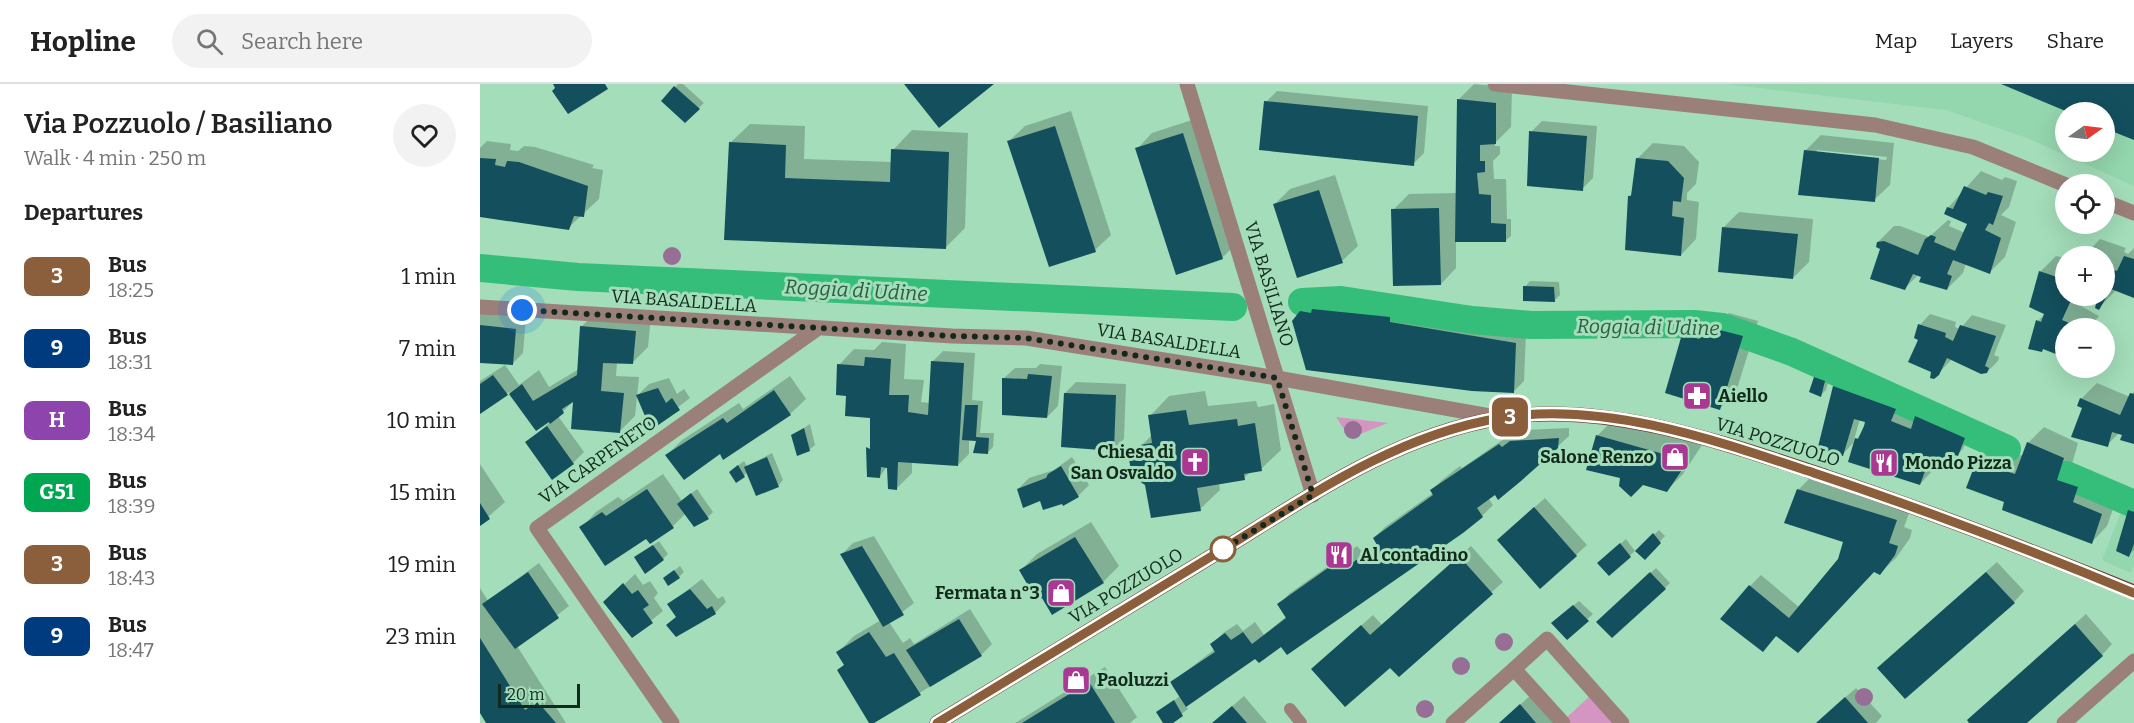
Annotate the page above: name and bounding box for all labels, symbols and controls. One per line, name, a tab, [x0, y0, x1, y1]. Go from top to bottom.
search box	[172, 14, 592, 68]
text: Hopline	[30, 25, 136, 58]
icon: search	[193, 25, 226, 58]
text: Search here	[241, 28, 363, 55]
text: Map	[1875, 28, 1917, 54]
text: Layers	[1950, 28, 2014, 54]
text: Share	[2047, 28, 2104, 54]
north arrow	[2055, 102, 2115, 162]
map controls	[2055, 102, 2115, 378]
button: heart	[393, 104, 456, 167]
text: Via Pozzuolo / Basiliano	[24, 107, 333, 140]
text: Walk · 4 min · 250 m	[24, 146, 206, 170]
button: locate	[2055, 174, 2115, 234]
text: Departures	[24, 199, 143, 226]
street label: VIA BASILIANO	[1240, 219, 1298, 349]
button: +	[2055, 246, 2115, 306]
text: Bus	[108, 251, 147, 278]
text: 3	[51, 263, 63, 289]
text: 1 min	[401, 263, 456, 290]
water label: Roggia di Udine	[784, 274, 928, 306]
text: 18:25	[108, 278, 154, 302]
street label: VIA BASALDELLA	[610, 285, 758, 317]
your location	[507, 295, 537, 325]
water label: Roggia di Udine	[1576, 314, 1720, 340]
button: −	[2055, 318, 2115, 378]
street label: VIA BASALDELLA	[1095, 319, 1243, 363]
text: Bus	[108, 323, 147, 350]
text: 9	[51, 335, 63, 361]
text: 7 min	[399, 335, 456, 362]
text: 18:31	[108, 350, 152, 374]
pharmacy icon: Aiello	[1681, 380, 1713, 412]
place label: Aiello	[1718, 385, 1768, 407]
text: Bus	[108, 395, 147, 422]
line badge: 3	[1490, 398, 1530, 436]
text: 3	[1504, 404, 1516, 430]
text: H	[49, 407, 65, 433]
text: 10 min	[387, 407, 456, 434]
street label: VIA CARPENETO	[535, 411, 661, 509]
street label: VIA POZZUOLO	[1713, 413, 1843, 471]
text: 18:34	[108, 422, 155, 446]
place label: Chiesa di San Osvaldo	[1070, 441, 1174, 484]
shop icon: Salone Renzo	[1659, 441, 1691, 473]
church icon: Chiesa di San Osvaldo	[1179, 446, 1211, 478]
place label: Salone Renzo	[1540, 446, 1654, 468]
restaurant icon: Mondo Pizza	[1868, 447, 1900, 479]
place label: Mondo Pizza	[1905, 452, 2012, 474]
text: Bus	[108, 467, 147, 494]
text: G51	[39, 479, 75, 505]
text: 15 min	[389, 479, 456, 506]
text: 18:39	[108, 494, 155, 518]
unlabelled marker	[1210, 536, 1236, 562]
text: Bus	[108, 539, 147, 566]
restaurant icon: Al contadino	[1323, 539, 1355, 571]
street label: VIA POZZUOLO	[1065, 543, 1187, 629]
place label: Al contadino	[1360, 544, 1468, 566]
text: 3	[51, 551, 63, 577]
text: 19 min	[388, 551, 456, 578]
text: 18:43	[108, 566, 155, 590]
shop icon: Fermata n°3	[1045, 577, 1077, 609]
place label: Fermata n°3	[935, 582, 1040, 604]
text: Bus	[108, 611, 147, 638]
text: 9	[51, 623, 63, 649]
text: 23 min	[386, 623, 456, 650]
text: 18:47	[108, 638, 154, 662]
shop icon: Paoluzzi	[1060, 664, 1092, 696]
place label: Paoluzzi	[1097, 669, 1169, 691]
scale bar	[498, 681, 580, 708]
text: 20 m	[507, 685, 544, 704]

